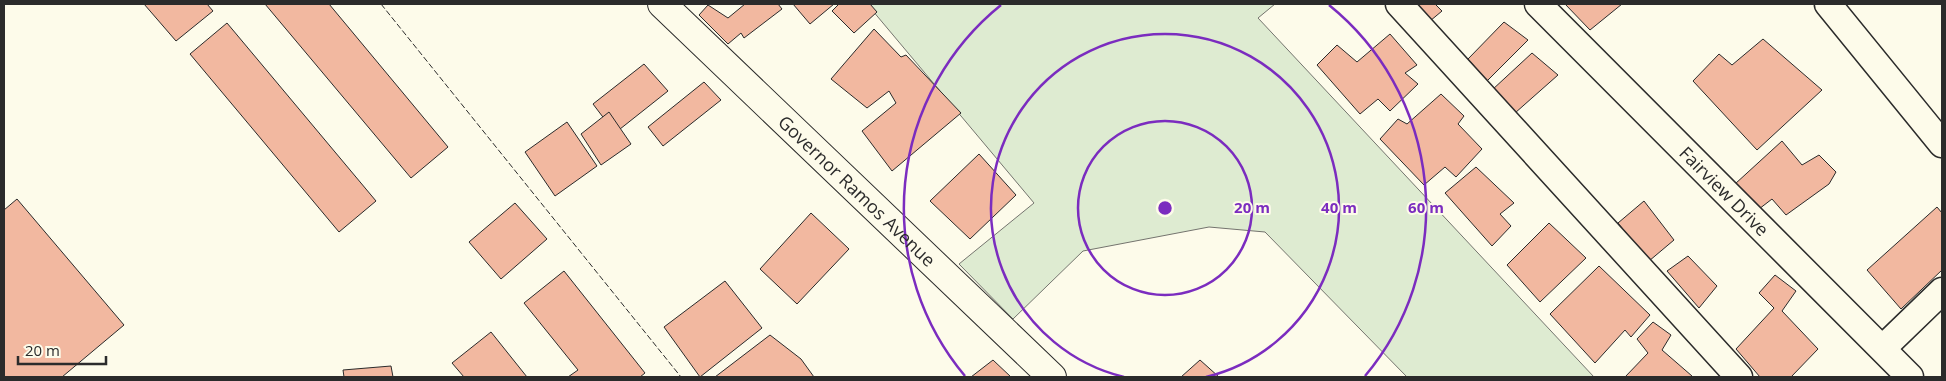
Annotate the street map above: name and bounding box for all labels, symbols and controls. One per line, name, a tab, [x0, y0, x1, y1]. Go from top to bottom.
street label: Governor Ramos Avenue	[773, 110, 941, 271]
street label: Fairview Drive	[1674, 141, 1774, 241]
text: 20 m	[1234, 197, 1270, 217]
text: 40 m	[1321, 197, 1357, 217]
text: 60 m	[1408, 197, 1444, 217]
centre of rings	[1156, 199, 1174, 217]
scale bar	[18, 334, 105, 366]
text: 20 m	[25, 340, 60, 360]

